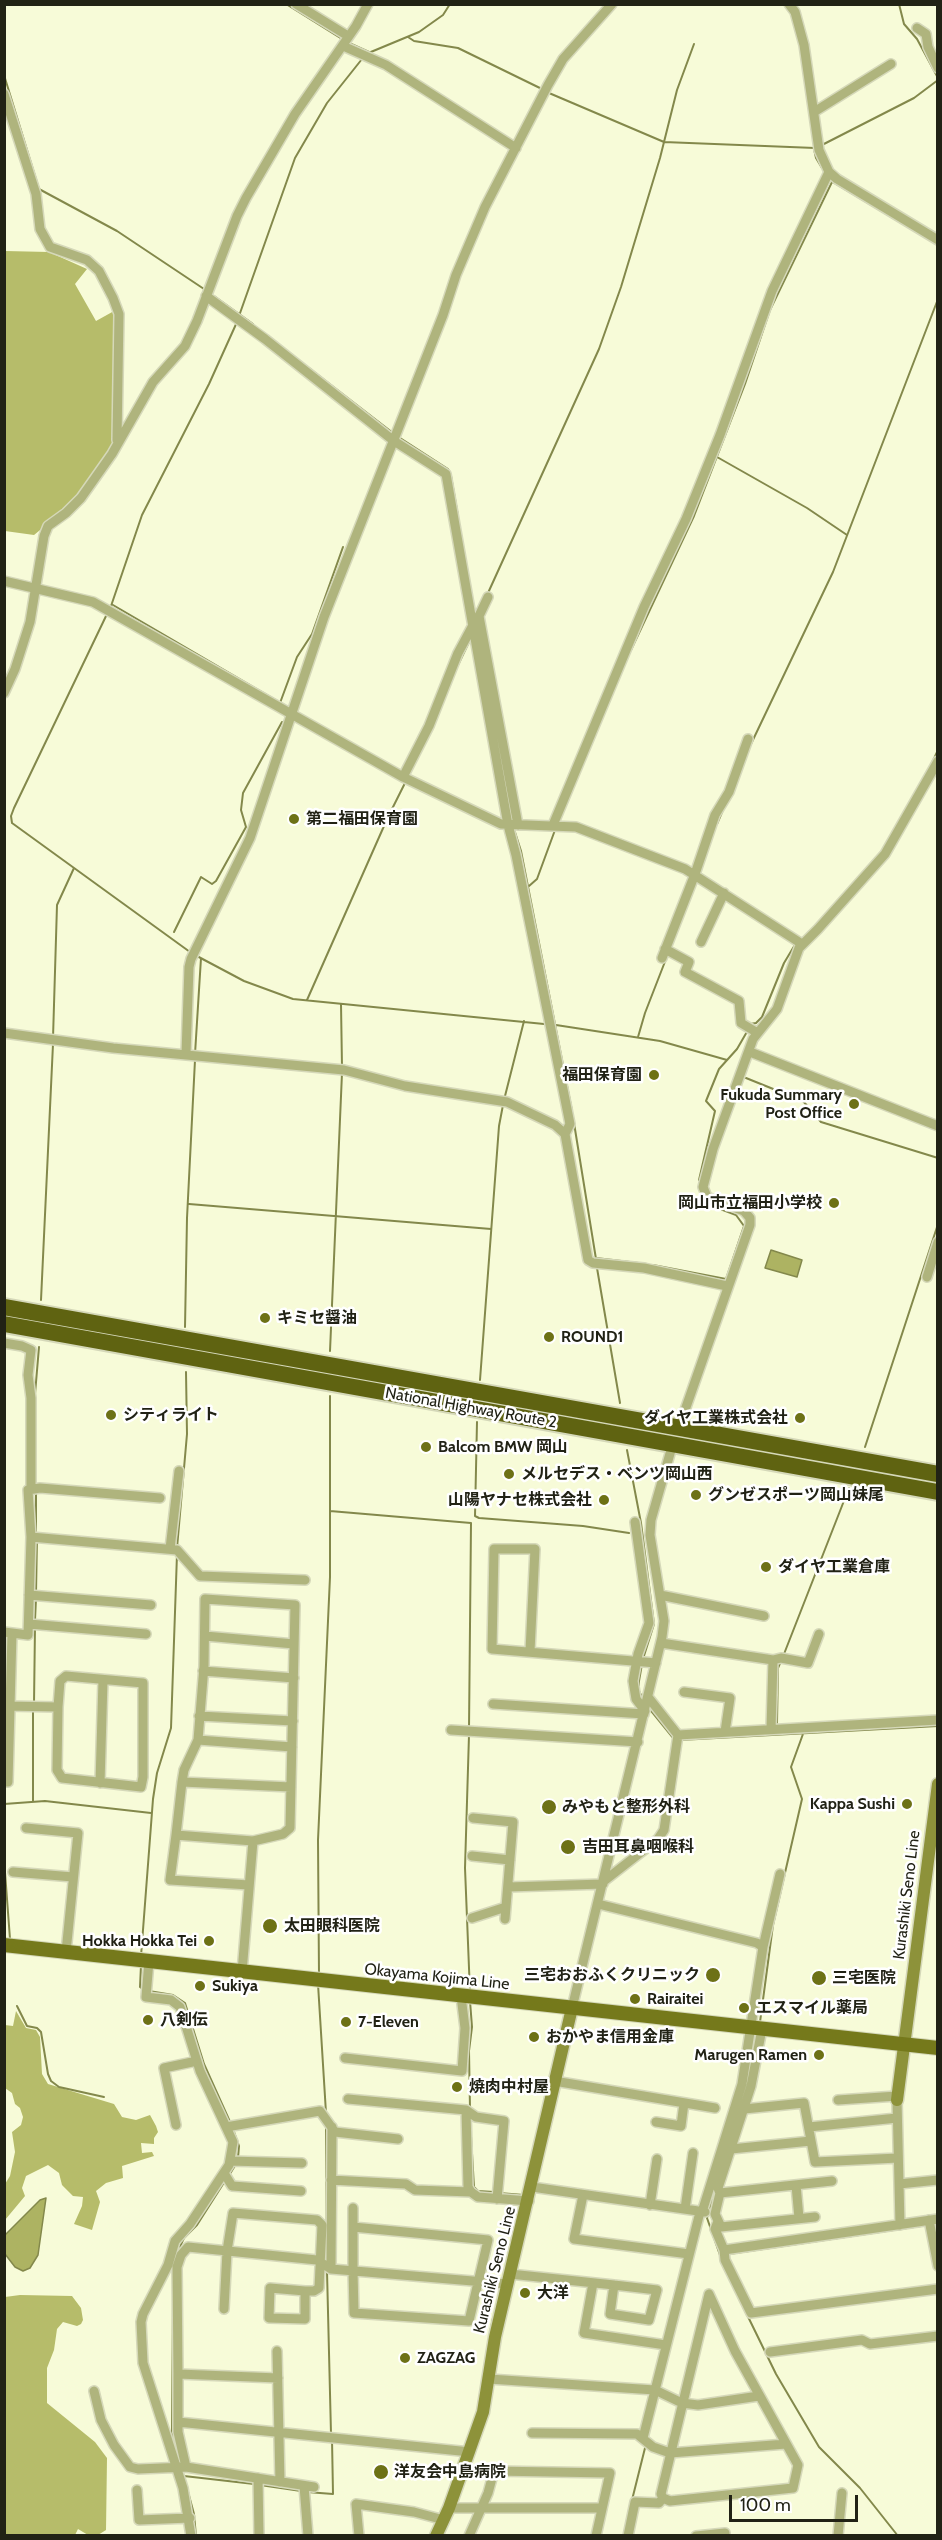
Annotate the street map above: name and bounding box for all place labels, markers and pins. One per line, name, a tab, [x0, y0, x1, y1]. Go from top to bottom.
place label: 第二福田保育園	[306, 809, 418, 829]
marker: 第二福田保育園	[287, 812, 301, 826]
place label: 福田保育園	[562, 1065, 642, 1085]
marker: 福田保育園	[647, 1068, 661, 1082]
place label: Fukuda Summary Post Office	[720, 1085, 842, 1123]
marker: Fukuda Summary Post Office	[847, 1097, 861, 1111]
place label: 岡山市立福田小学校	[678, 1193, 822, 1213]
marker: 岡山市立福田小学校	[827, 1196, 841, 1210]
place label: キミセ醤油	[277, 1308, 357, 1328]
marker: キミセ醤油	[258, 1311, 272, 1325]
place label: ROUND1	[561, 1327, 623, 1347]
marker: ROUND1	[542, 1330, 556, 1344]
place label: シティライト	[123, 1405, 219, 1425]
marker: シティライト	[104, 1408, 118, 1422]
place label: ダイヤ工業株式会社	[644, 1408, 788, 1428]
marker: ダイヤ工業株式会社	[793, 1411, 807, 1425]
place label: Balcom BMW 岡山	[438, 1437, 568, 1457]
marker: Balcom BMW 岡山	[419, 1440, 433, 1454]
place label: メルセデス・ベンツ岡山西	[521, 1464, 713, 1484]
marker: メルセデス・ベンツ岡山西	[502, 1467, 516, 1481]
place label: グンゼスポーツ岡山妹尾	[708, 1485, 884, 1505]
marker: グンゼスポーツ岡山妹尾	[689, 1488, 703, 1502]
place label: 山陽ヤナセ株式会社	[448, 1490, 592, 1510]
marker: 山陽ヤナセ株式会社	[597, 1493, 611, 1507]
place label: ダイヤ工業倉庫	[778, 1557, 890, 1577]
marker: ダイヤ工業倉庫	[759, 1560, 773, 1574]
place label: Kappa Sushi	[810, 1794, 895, 1814]
place label: みやもと整形外科	[562, 1797, 690, 1817]
marker: Kappa Sushi	[900, 1797, 914, 1811]
marker: みやもと整形外科	[540, 1798, 558, 1816]
place label: 吉田耳鼻咽喉科	[582, 1837, 694, 1857]
marker: 吉田耳鼻咽喉科	[559, 1838, 577, 1856]
place label: 太田眼科医院	[284, 1916, 380, 1936]
marker: 太田眼科医院	[261, 1917, 279, 1935]
place label: Hokka Hokka Tei	[82, 1931, 197, 1951]
marker: Hokka Hokka Tei	[202, 1934, 216, 1948]
place label: 三宅おおふくクリニック	[524, 1965, 700, 1985]
marker: 三宅おおふくクリニック	[704, 1966, 722, 1984]
place label: 三宅医院	[832, 1968, 896, 1988]
marker: 三宅医院	[810, 1969, 828, 1987]
place label: Sukiya	[212, 1976, 258, 1996]
marker: Sukiya	[193, 1979, 207, 1993]
place label: Rairaitei	[647, 1989, 703, 2009]
marker: Rairaitei	[628, 1992, 642, 2006]
place label: エスマイル薬局	[756, 1998, 868, 2018]
marker: エスマイル薬局	[737, 2001, 751, 2015]
place label: 八剣伝	[160, 2010, 208, 2030]
place label: 7-Eleven	[358, 2012, 419, 2032]
marker: 八剣伝	[141, 2013, 155, 2027]
marker: 7-Eleven	[339, 2015, 353, 2029]
place label: おかやま信用金庫	[546, 2027, 674, 2047]
marker: おかやま信用金庫	[527, 2030, 541, 2044]
place label: Marugen Ramen	[694, 2045, 807, 2065]
marker: Marugen Ramen	[812, 2048, 826, 2062]
place label: 焼肉中村屋	[469, 2077, 549, 2097]
marker: 焼肉中村屋	[450, 2080, 464, 2094]
place label: 大洋	[537, 2283, 569, 2303]
marker: 大洋	[518, 2286, 532, 2300]
place label: ZAGZAG	[417, 2348, 475, 2368]
marker: ZAGZAG	[398, 2351, 412, 2365]
place label: 洋友会中島病院	[394, 2462, 506, 2482]
marker: 洋友会中島病院	[372, 2463, 390, 2481]

